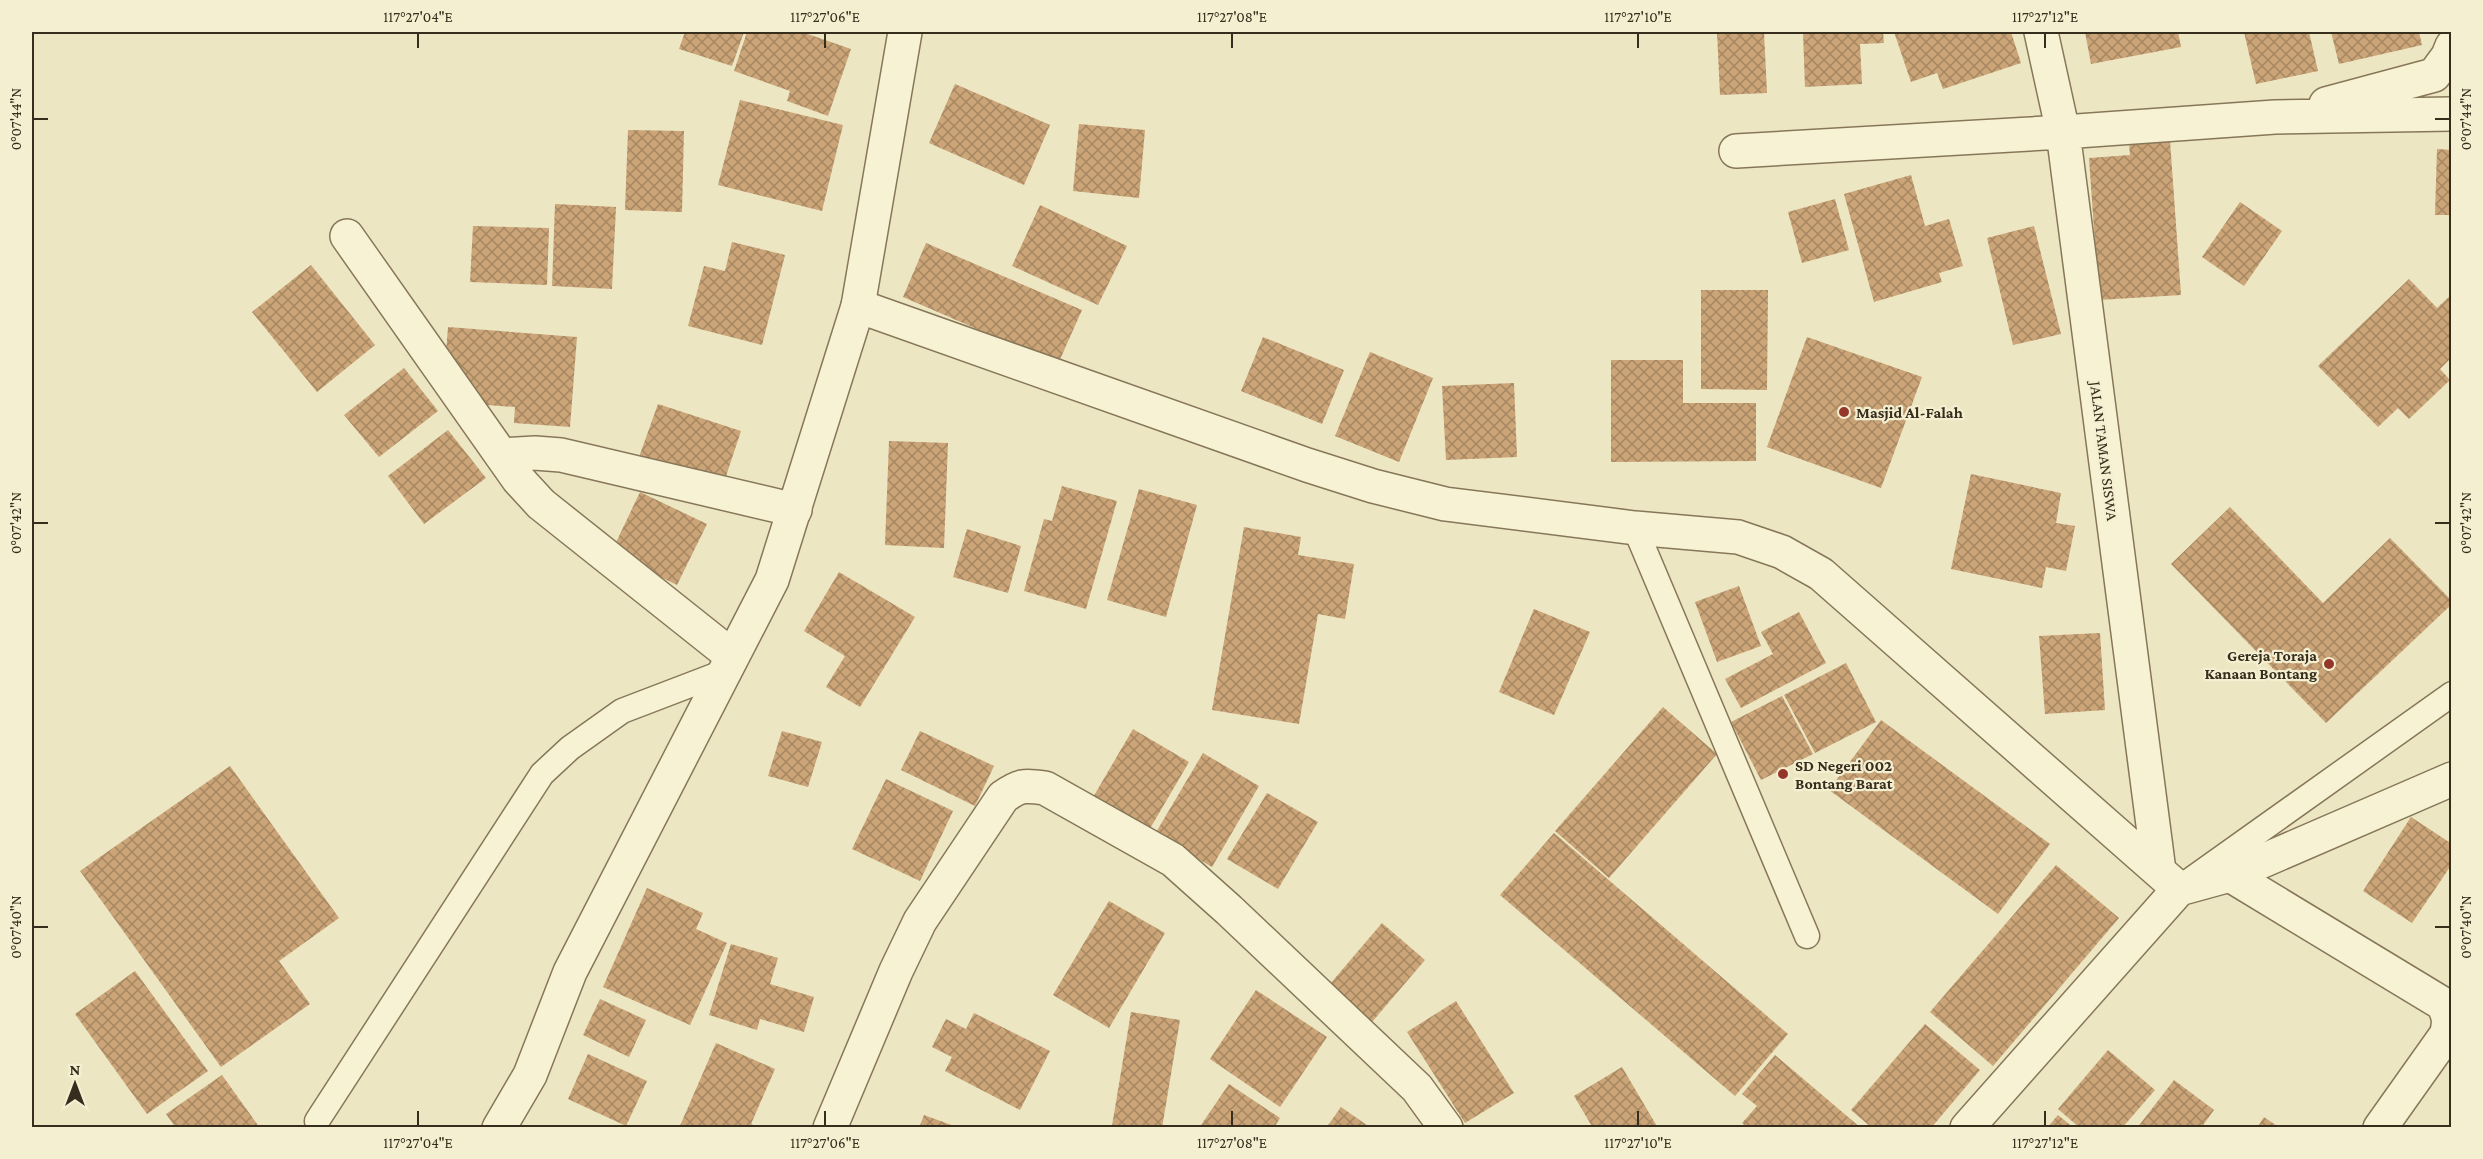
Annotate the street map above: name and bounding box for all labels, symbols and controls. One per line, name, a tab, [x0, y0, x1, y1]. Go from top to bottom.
text: 117°27'04"E	[383, 9, 453, 25]
text: 117°27'06"E	[790, 9, 860, 25]
text: 117°27'08"E	[1197, 9, 1267, 25]
text: 117°27'10"E	[1604, 9, 1672, 25]
text: 117°27'12"E	[2012, 9, 2078, 25]
text: 0°07'44"N	[8, 88, 24, 150]
text: 0°07'44"N	[2458, 88, 2474, 150]
street label: JALAN TAMAN SISWA	[2086, 378, 2121, 523]
place label: Masjid Al-Falah	[1856, 404, 1963, 422]
marker: Masjid Al-Falah	[1837, 405, 1851, 419]
text: 0°07'42"N	[8, 492, 24, 554]
text: 0°07'42"N	[2458, 492, 2474, 554]
place label: Gereja Toraja Kanaan Bontang	[2204, 647, 2317, 682]
marker: Gereja Toraja Kanaan Bontang	[2322, 657, 2336, 671]
place label: SD Negeri 002 Bontang Barat	[1795, 757, 1893, 792]
marker: SD Negeri 002 Bontang Barat	[1776, 767, 1790, 781]
text: 0°07'40"N	[8, 895, 24, 959]
text: 0°07'40"N	[2458, 895, 2474, 959]
north arrow	[45, 1054, 105, 1114]
text: N	[70, 1061, 81, 1078]
text: 117°27'04"E	[383, 1135, 453, 1151]
text: 117°27'06"E	[790, 1135, 860, 1151]
text: 117°27'08"E	[1197, 1135, 1267, 1151]
text: 117°27'10"E	[1604, 1135, 1672, 1151]
text: 117°27'12"E	[2012, 1135, 2078, 1151]

